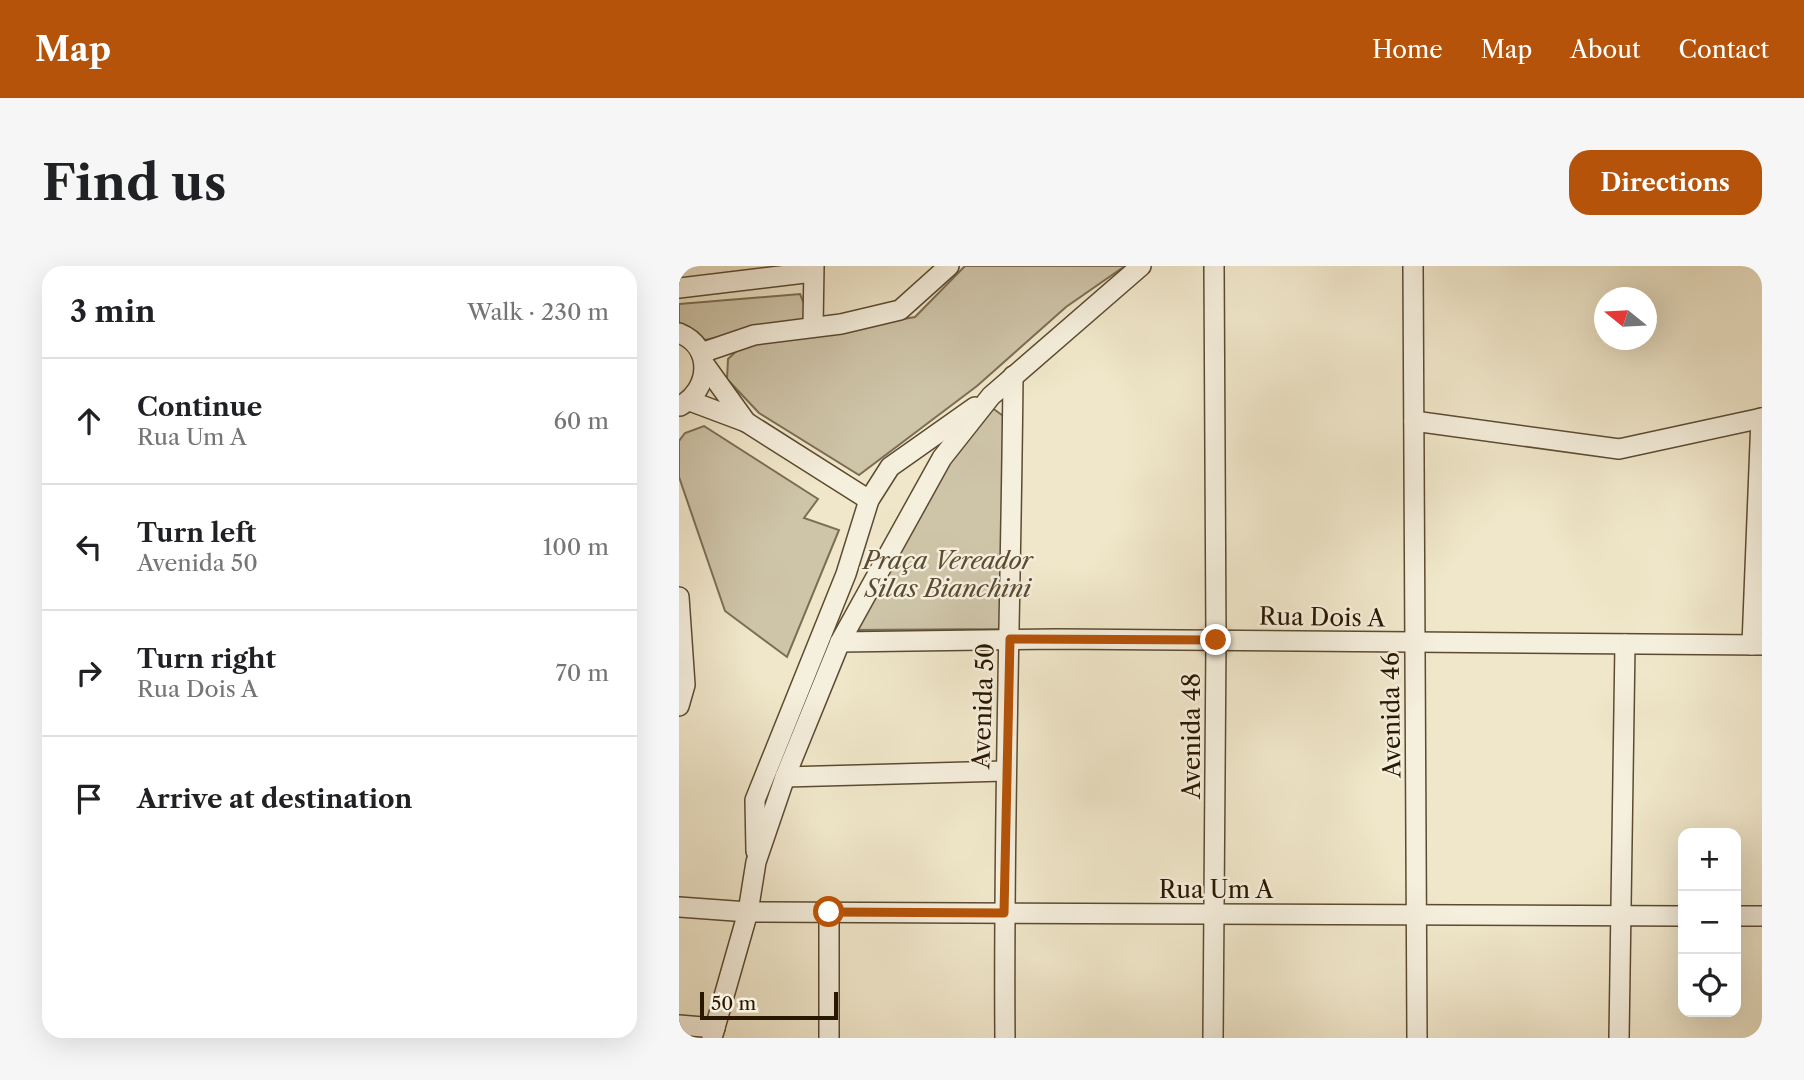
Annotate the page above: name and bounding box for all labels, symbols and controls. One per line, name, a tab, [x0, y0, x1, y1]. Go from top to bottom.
text: Map	[35, 29, 111, 70]
text: Home	[1372, 35, 1443, 64]
text: Map	[1481, 35, 1532, 64]
text: About	[1570, 35, 1641, 64]
text: Contact	[1679, 35, 1769, 64]
button: Directions	[1569, 150, 1762, 215]
text: Find us	[42, 152, 226, 213]
north arrow	[1594, 287, 1657, 350]
text: 3 min	[70, 293, 156, 330]
text: Walk · 230 m	[467, 298, 609, 326]
text: Continue	[137, 391, 262, 423]
icon: ahead	[70, 402, 108, 440]
text: 60 m	[553, 407, 609, 435]
text: Rua Um A	[137, 423, 247, 451]
text: Turn left	[137, 517, 256, 549]
icon: left	[70, 528, 108, 566]
text: 100 m	[543, 533, 609, 561]
park label: Praça Vereador Silas Bianchini	[861, 546, 1035, 603]
text: Avenida 50	[137, 549, 258, 577]
street label: Rua Dois A	[1259, 601, 1387, 633]
route end	[1200, 624, 1231, 655]
text: Turn right	[137, 643, 276, 675]
street label: Avenida 50	[966, 643, 1000, 770]
street label: Avenida 46	[1375, 652, 1407, 779]
icon: right	[70, 654, 108, 692]
text: 70 m	[556, 659, 609, 687]
street label: Avenida 48	[1177, 673, 1206, 800]
text: Rua Dois A	[137, 675, 258, 703]
icon: arrive	[70, 780, 108, 818]
text: Arrive at destination	[137, 783, 412, 815]
map controls	[1678, 828, 1741, 1017]
button: +	[1678, 828, 1741, 891]
street label: Rua Um A	[1159, 875, 1274, 904]
button: −	[1678, 891, 1741, 954]
route start	[813, 896, 844, 927]
button: locate	[1678, 954, 1741, 1017]
scale bar	[700, 989, 838, 1021]
text: 50 m	[711, 992, 756, 1015]

